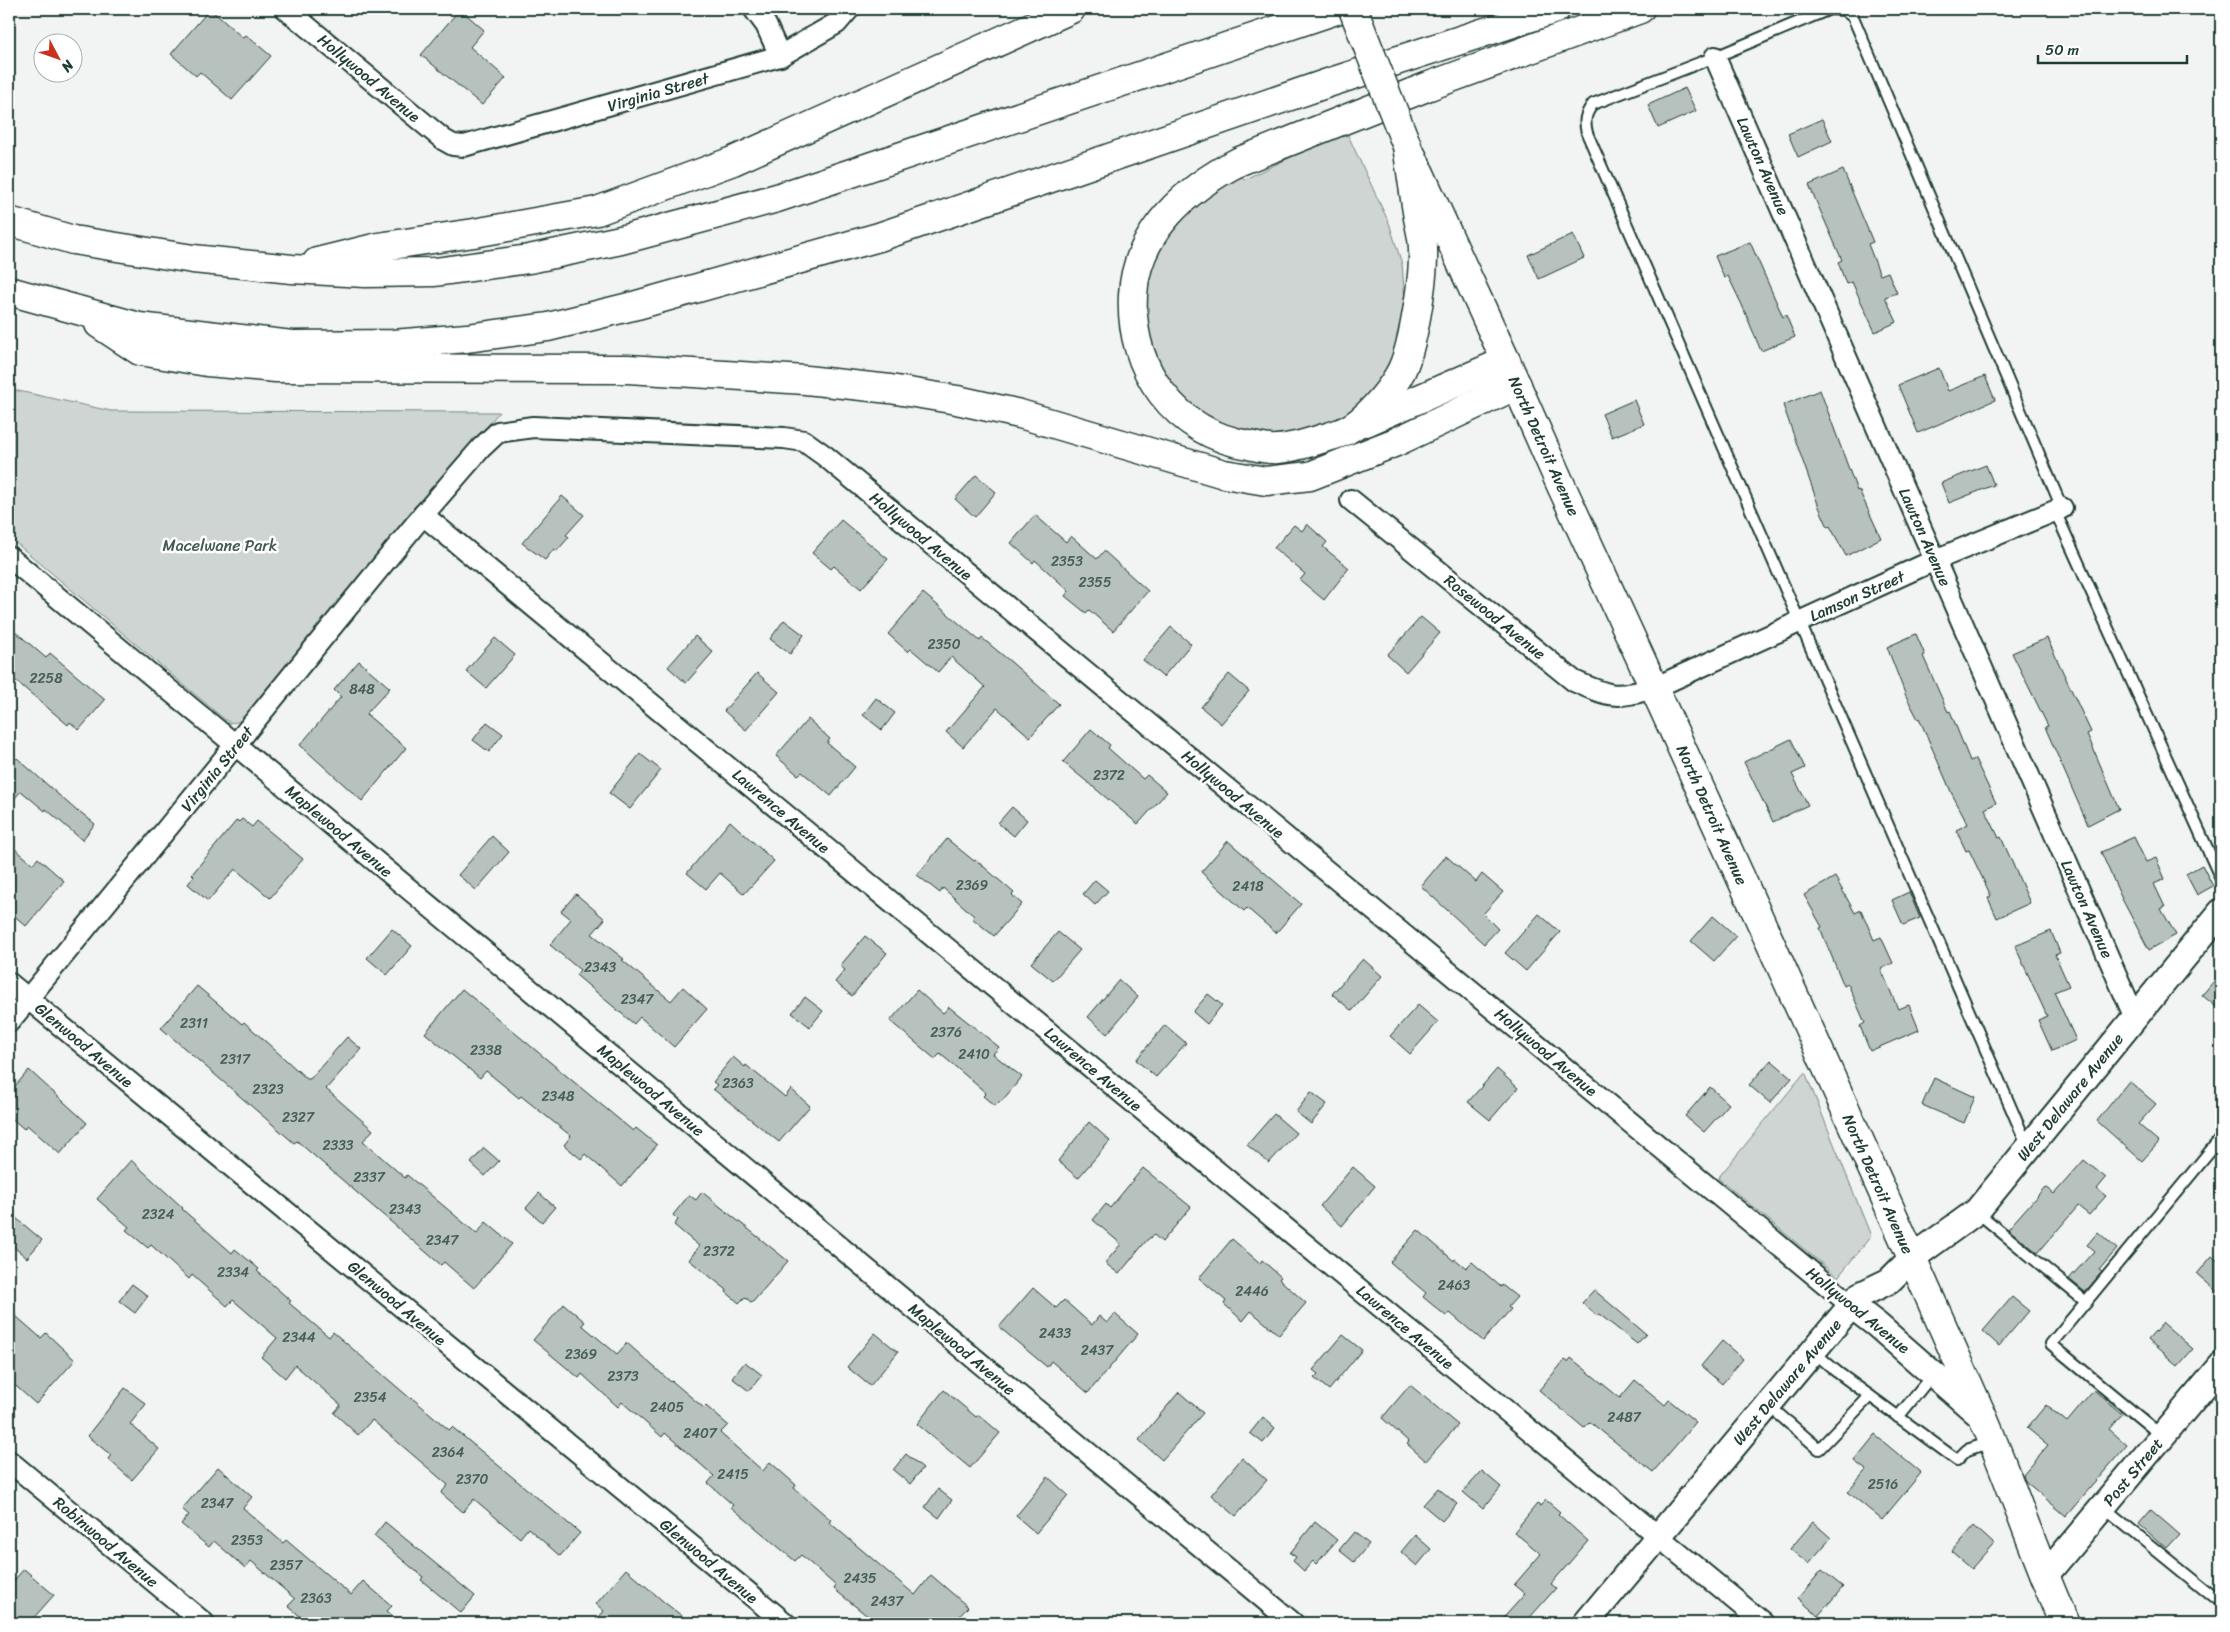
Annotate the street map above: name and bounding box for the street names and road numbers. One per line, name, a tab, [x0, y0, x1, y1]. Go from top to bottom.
street label: Hollywood Avenue	[311, 26, 427, 130]
street label: Virginia Street	[604, 64, 713, 120]
street label: Lawton Avenue	[1728, 112, 1798, 220]
street label: North Detroit Avenue	[1500, 371, 1588, 521]
street label: Lawton Avenue	[1890, 483, 1960, 591]
street label: Hollywood Avenue	[863, 484, 979, 588]
street label: Lamson Street	[1804, 562, 1910, 630]
street label: Rosewood Avenue	[1437, 566, 1553, 668]
street label: Virginia Street	[173, 719, 261, 819]
street label: North Detroit Avenue	[1668, 740, 1756, 890]
street label: Hollywood Avenue	[1175, 742, 1291, 846]
street label: Lawrence Avenue	[725, 761, 837, 861]
street label: Maplewood Avenue	[278, 777, 400, 885]
street label: Lawton Avenue	[2052, 855, 2122, 963]
street label: Glenwood Avenue	[28, 995, 140, 1096]
street label: Hollywood Avenue	[1488, 1000, 1604, 1104]
street label: Lawrence Avenue	[1037, 1019, 1149, 1119]
street label: West Delaware Avenue	[2009, 1026, 2131, 1168]
street label: Maplewood Avenue	[590, 1036, 712, 1144]
street label: North Detroit Avenue	[1834, 1109, 1922, 1259]
street label: Glenwood Avenue	[341, 1253, 453, 1354]
street label: Hollywood Avenue	[1799, 1259, 1917, 1362]
street label: Lawrence Avenue	[1349, 1277, 1461, 1377]
street label: Maplewood Avenue	[901, 1295, 1023, 1403]
street label: West Delaware Avenue	[1725, 1312, 1849, 1452]
street label: Post Street	[2095, 1431, 2171, 1513]
street label: Robinwood Avenue	[46, 1489, 166, 1595]
street label: Glenwood Avenue	[653, 1511, 765, 1612]

